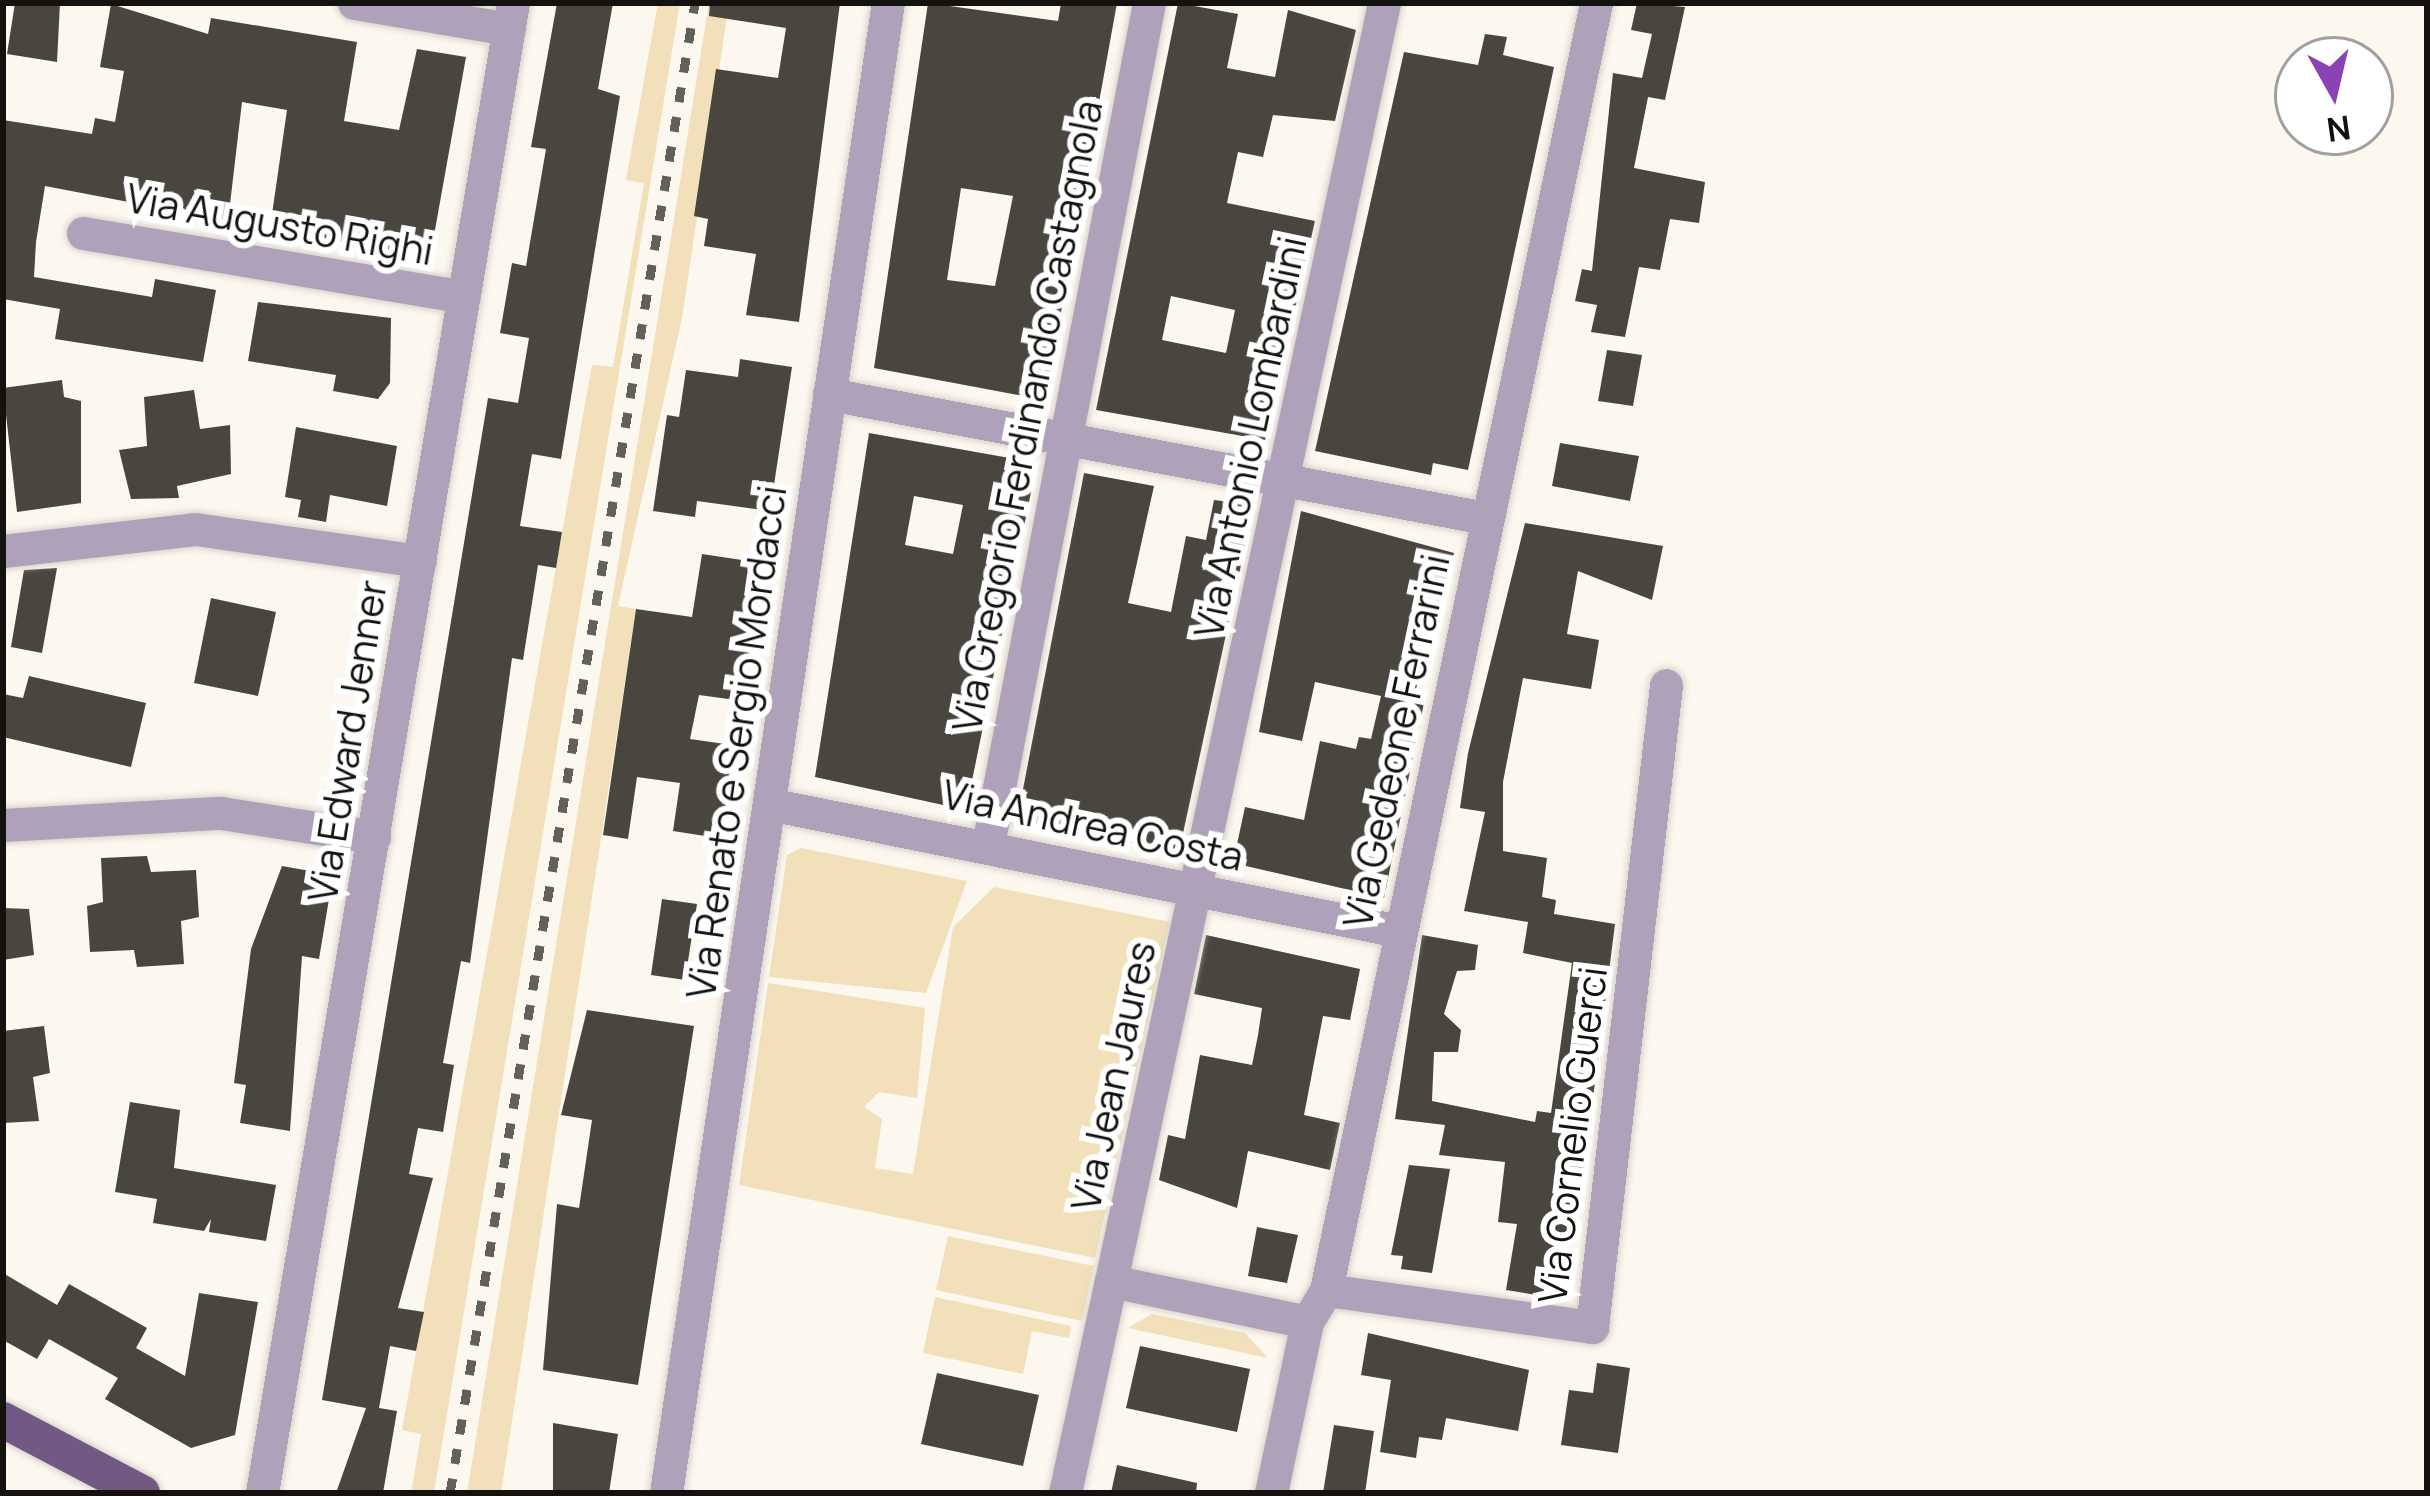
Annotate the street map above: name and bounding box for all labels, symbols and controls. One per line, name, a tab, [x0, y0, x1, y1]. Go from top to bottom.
north arrow	[2274, 36, 2394, 156]
street label: Via Gregorio Ferdinando Castagnola	[943, 96, 1111, 736]
text: N	[2324, 105, 2354, 153]
street label: Via Augusto Righi	[123, 174, 437, 274]
street label: Via Antonio Lombardini	[1185, 232, 1315, 642]
street label: Via Renato e Sergio Mordacci	[677, 482, 795, 1002]
street label: Via Gedeone Ferrarini	[1334, 550, 1458, 932]
street label: Via Edward Jenner	[298, 577, 396, 905]
street label: Via Andrea Costa	[938, 770, 1248, 880]
street label: Via Jean Jaures	[1062, 937, 1164, 1215]
street label: Via Cornelio Guerci	[1528, 964, 1616, 1306]

